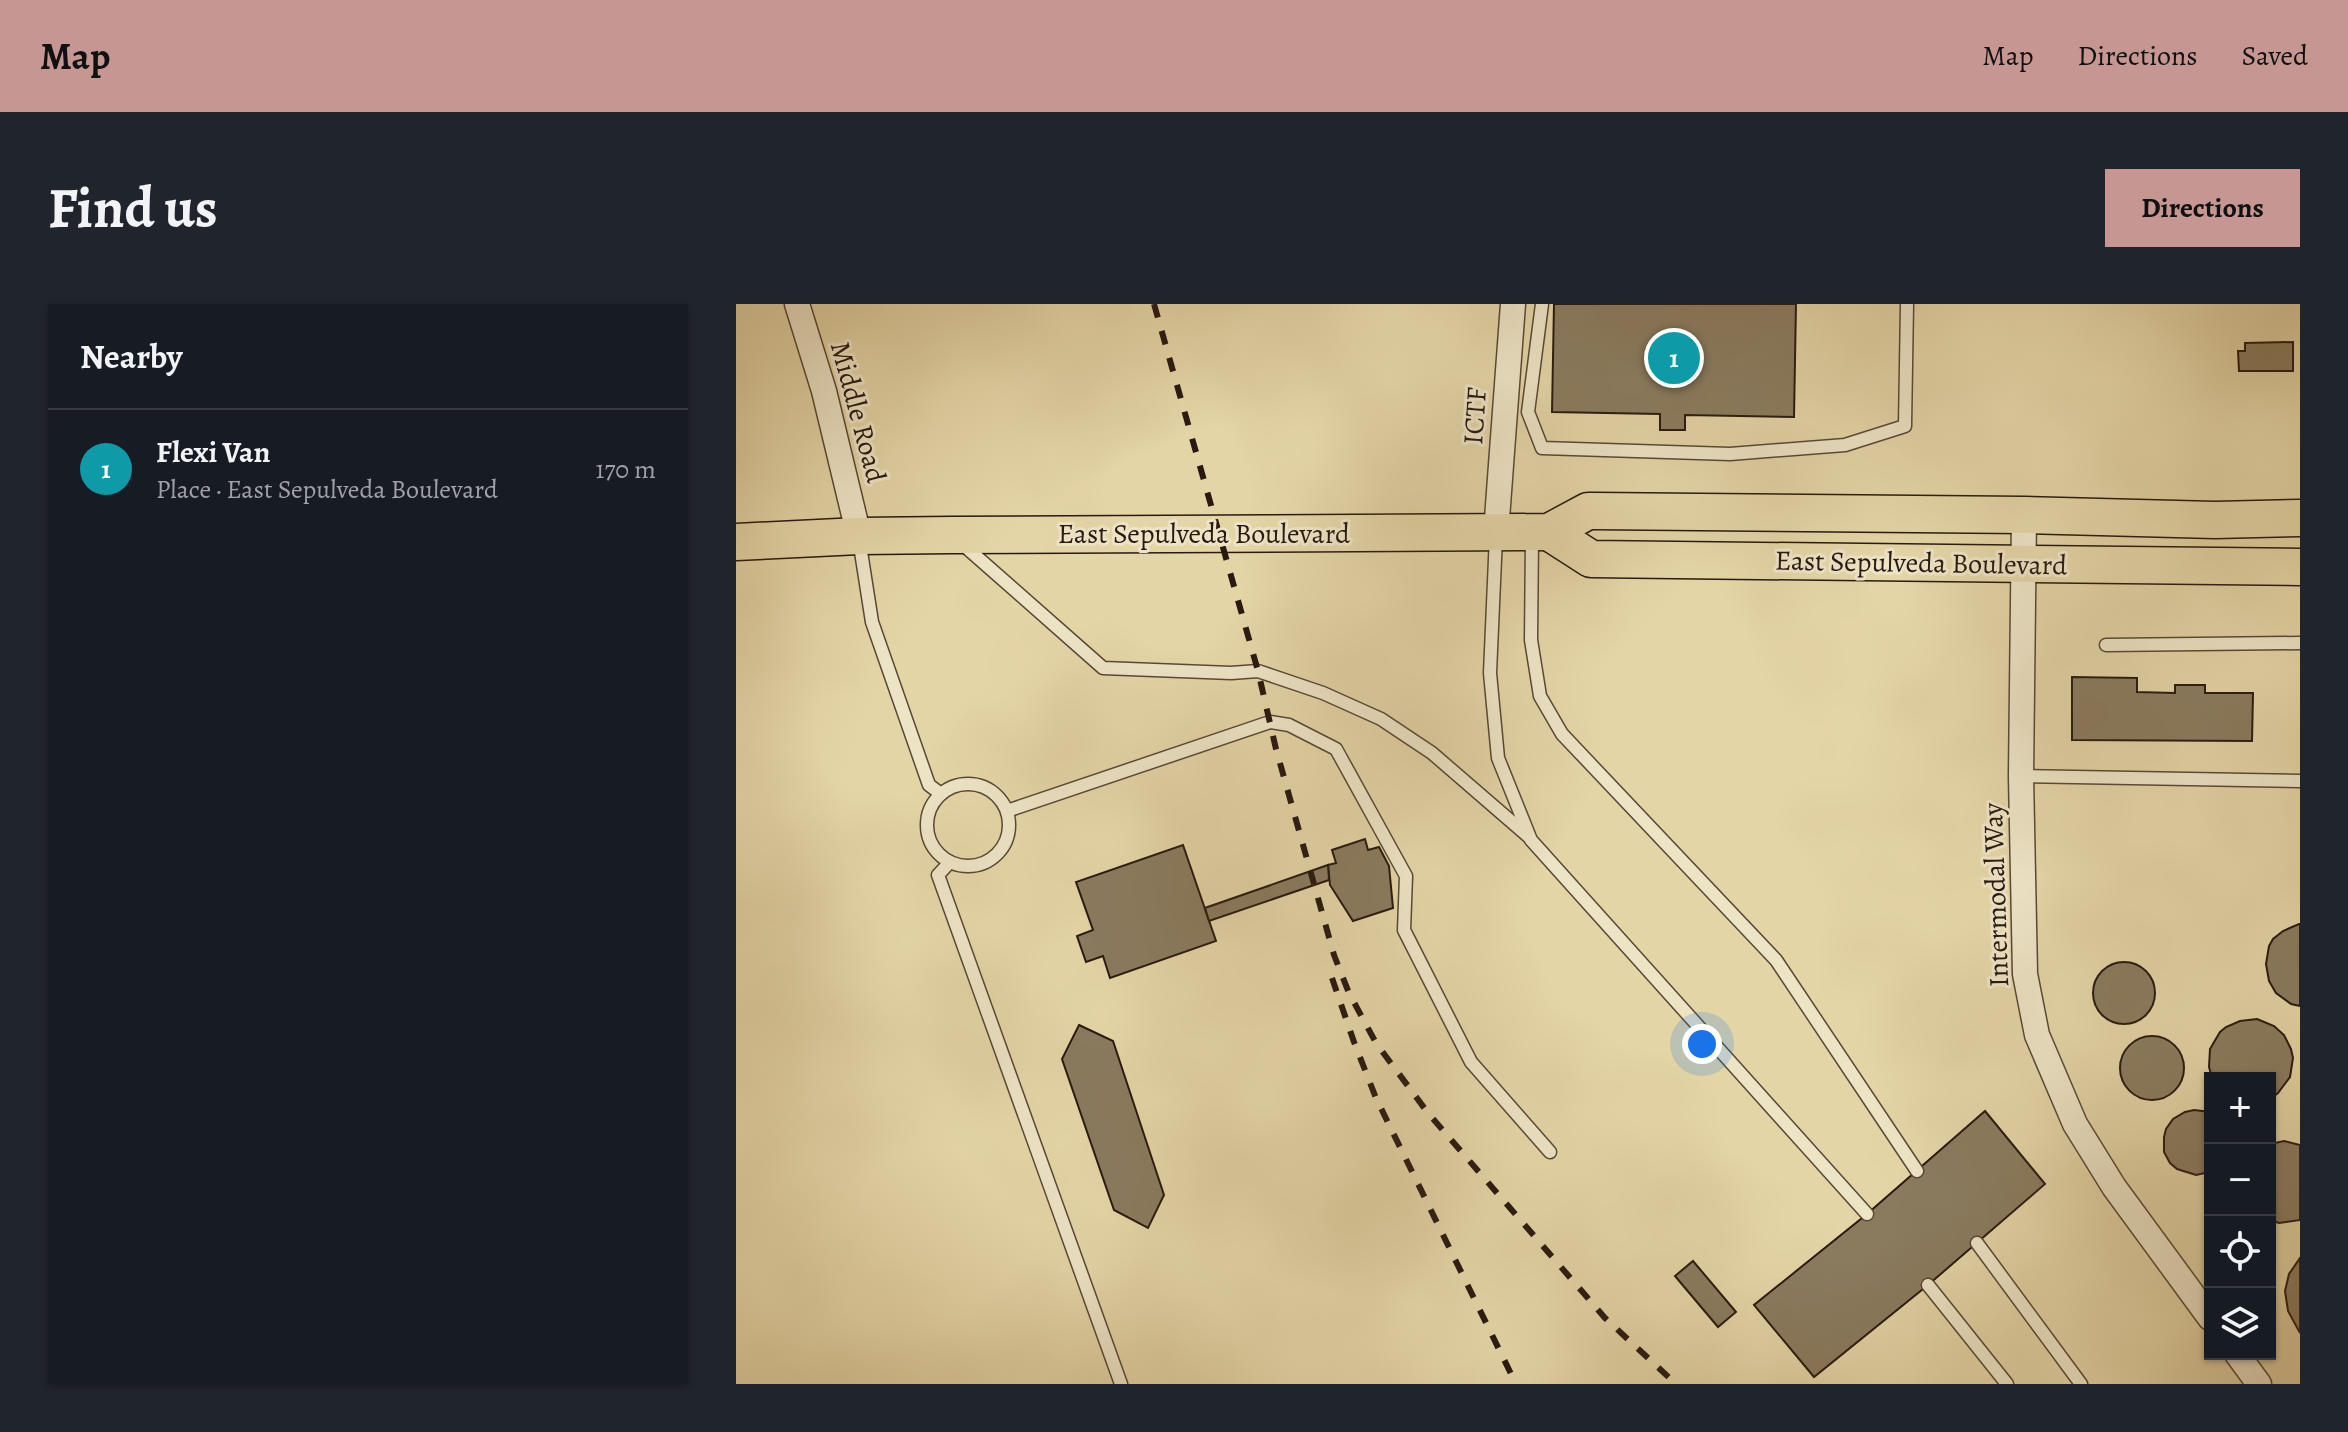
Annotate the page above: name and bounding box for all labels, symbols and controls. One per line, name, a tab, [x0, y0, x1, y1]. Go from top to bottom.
text: Map	[40, 30, 110, 82]
text: Map	[1982, 37, 2033, 75]
text: Directions	[2077, 37, 2198, 75]
text: Saved	[2242, 37, 2308, 75]
button: Directions	[2105, 169, 2300, 247]
text: Find us	[48, 170, 218, 246]
pin: 1	[1648, 328, 1700, 388]
text: Nearby	[80, 333, 183, 380]
street label: Middle Road	[821, 337, 895, 488]
street label: ICTF	[1454, 386, 1496, 446]
text: Flexi Van	[156, 432, 270, 472]
text: 1	[101, 452, 111, 487]
text: 170 m	[596, 452, 656, 487]
text: Place · East Sepulveda Boulevard	[156, 472, 498, 507]
street label: East Sepulveda Boulevard	[1058, 515, 1351, 553]
street label: East Sepulveda Boulevard	[1775, 541, 2068, 585]
street label: Intermodal Way	[1974, 802, 2018, 988]
your location	[1682, 1024, 1722, 1064]
map controls	[2204, 1072, 2276, 1360]
button: +	[2204, 1072, 2276, 1144]
button: −	[2204, 1144, 2276, 1216]
button: locate	[2204, 1216, 2276, 1288]
button: layers	[2204, 1288, 2276, 1360]

